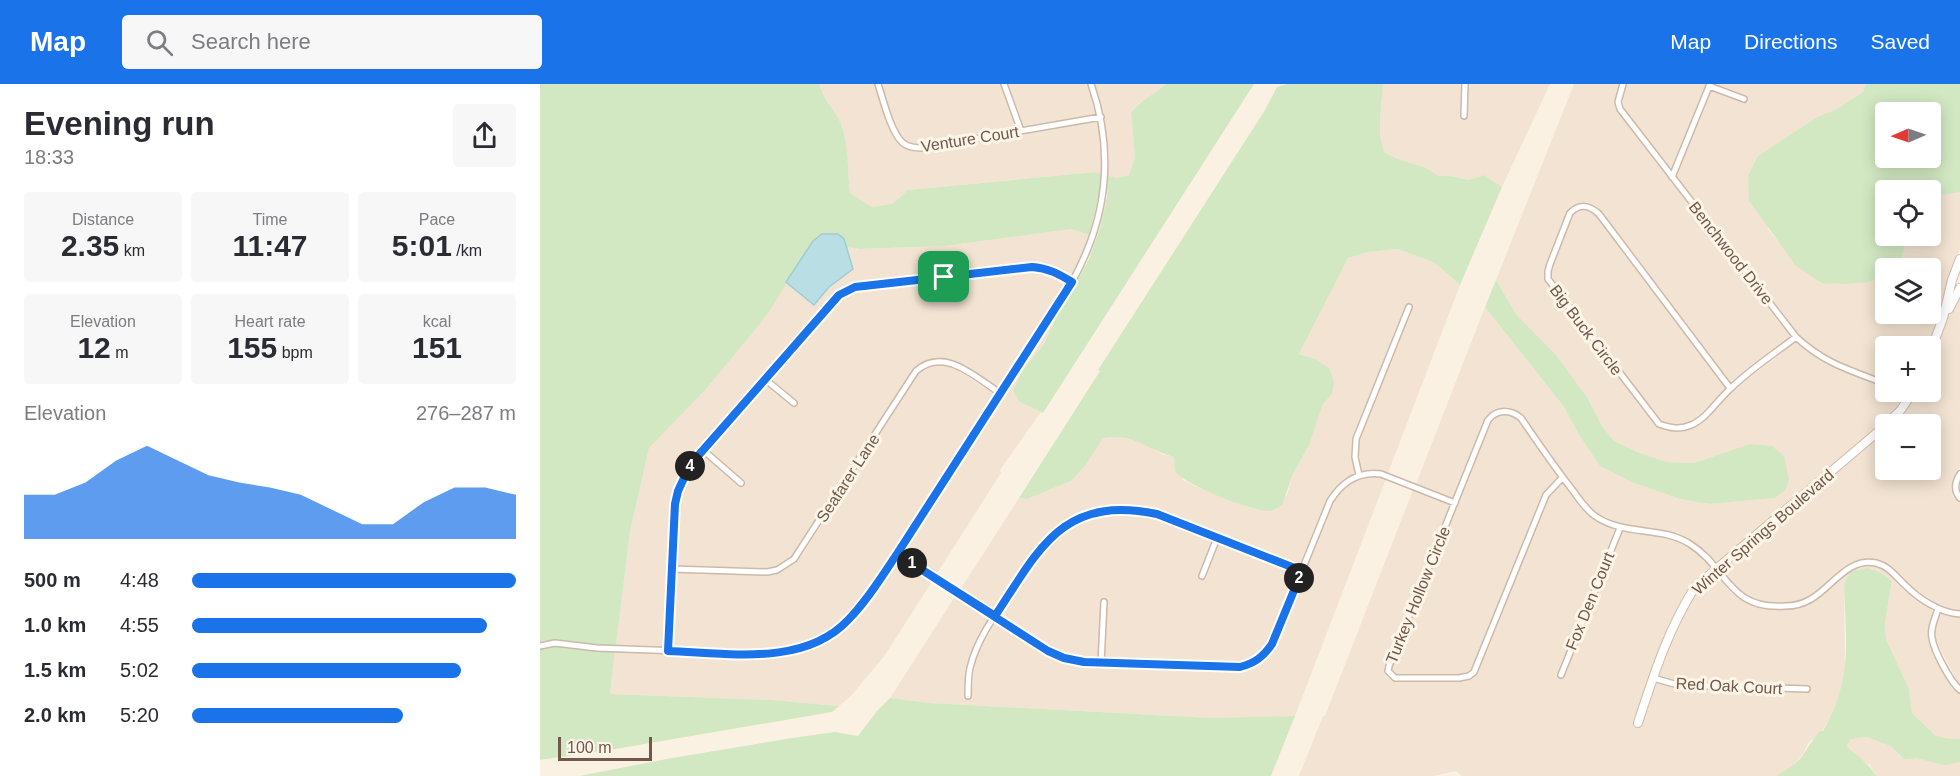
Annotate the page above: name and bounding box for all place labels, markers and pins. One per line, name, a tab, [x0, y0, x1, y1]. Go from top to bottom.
pin	[918, 251, 969, 302]
pin: 4	[675, 451, 705, 481]
pin: 1	[897, 548, 927, 578]
pin: 2	[1284, 563, 1314, 593]

